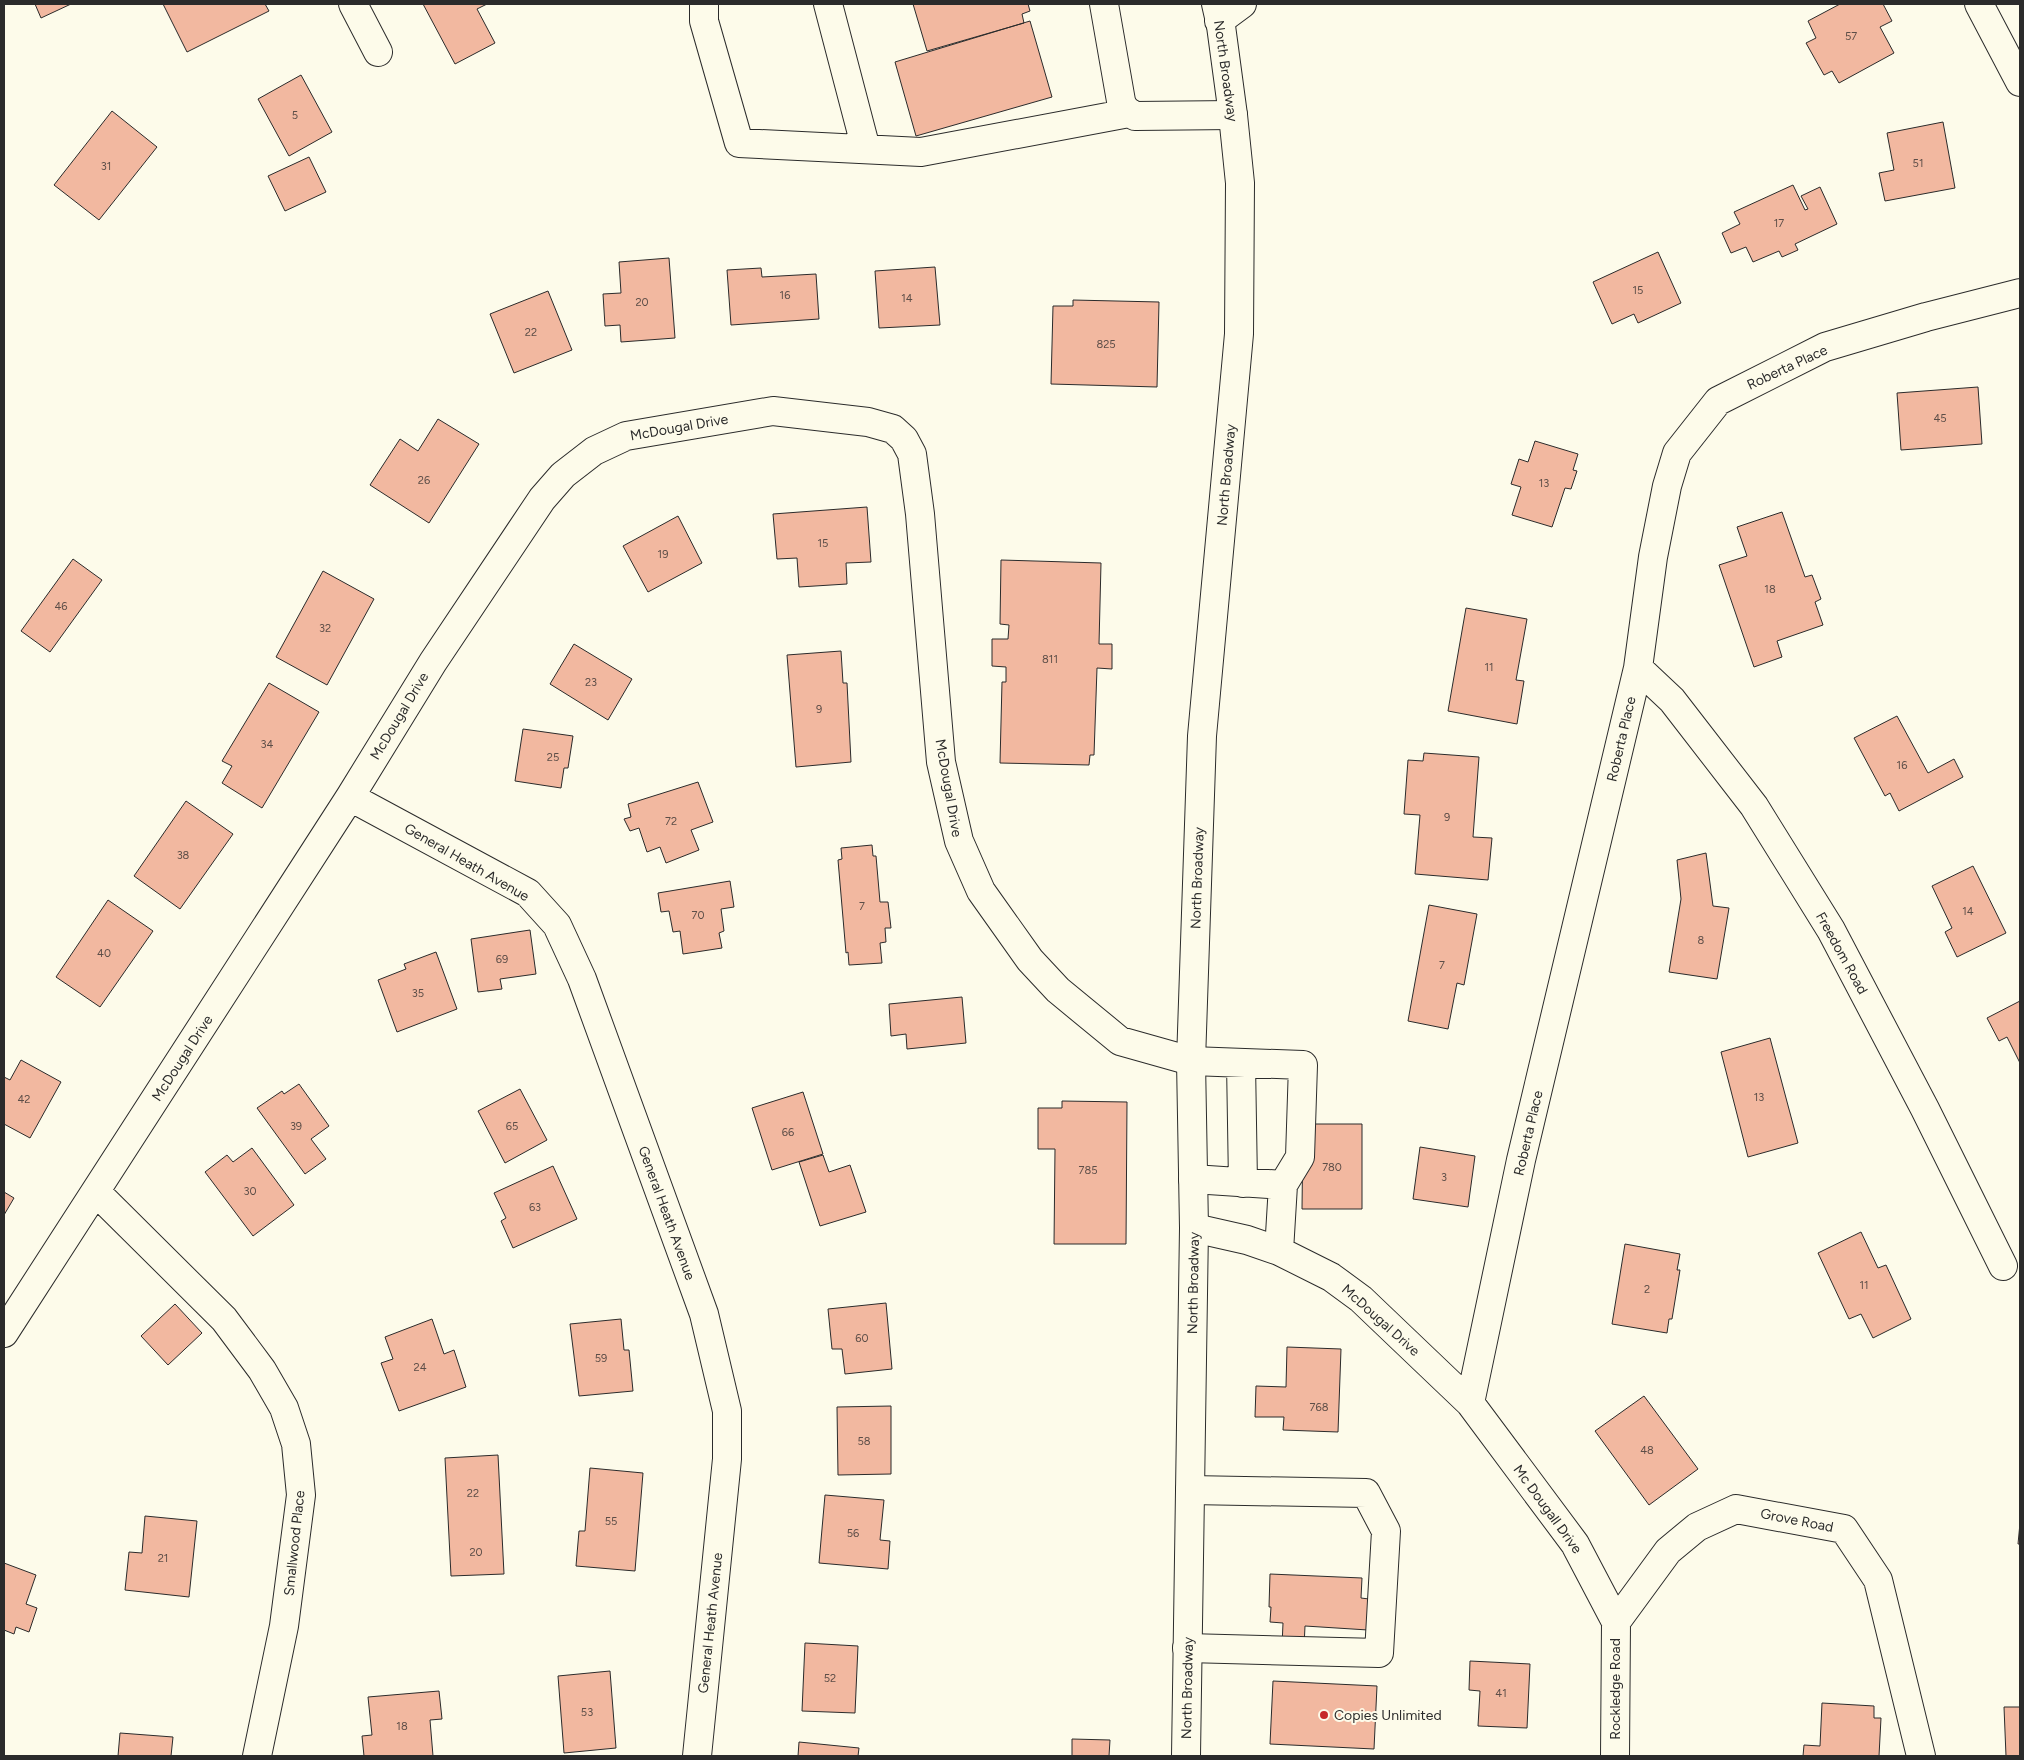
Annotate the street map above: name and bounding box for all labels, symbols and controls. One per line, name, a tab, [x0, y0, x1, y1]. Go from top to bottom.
street label: North Broadway	[1210, 19, 1241, 123]
house number: 57	[1845, 30, 1857, 43]
house number: 5	[292, 109, 298, 122]
house number: 51	[1913, 157, 1923, 170]
house number: 31	[101, 160, 111, 173]
house number: 17	[1774, 217, 1784, 230]
house number: 15	[1633, 284, 1643, 297]
house number: 16	[780, 289, 790, 302]
house number: 14	[901, 292, 913, 305]
house number: 20	[635, 296, 649, 309]
house number: 22	[525, 326, 537, 339]
house number: 825	[1096, 338, 1116, 351]
street label: Roberta Place	[1744, 341, 1830, 394]
street label: McDougal Drive	[629, 410, 730, 444]
house number: 45	[1933, 412, 1947, 425]
street label: North Broadway	[1214, 423, 1239, 527]
house number: 26	[418, 474, 430, 487]
house number: 13	[1539, 477, 1549, 490]
house number: 15	[818, 537, 828, 550]
house number: 19	[658, 548, 668, 561]
house number: 18	[1764, 583, 1776, 596]
house number: 46	[54, 600, 68, 613]
house number: 32	[319, 622, 331, 635]
house number: 811	[1042, 653, 1058, 666]
house number: 11	[1484, 661, 1494, 674]
street label: McDougal Drive	[367, 669, 432, 763]
house number: 23	[585, 676, 597, 689]
street label: Roberta Place	[1603, 695, 1640, 783]
house number: 9	[816, 703, 822, 716]
house number: 34	[261, 738, 274, 751]
street label: McDougal Drive	[932, 738, 966, 839]
house number: 25	[547, 751, 559, 764]
house number: 16	[1897, 759, 1907, 772]
house number: 9	[1444, 811, 1450, 824]
house number: 72	[665, 815, 677, 828]
street label: General Heath Avenue	[401, 820, 533, 905]
street label: North Broadway	[1187, 826, 1208, 929]
house number: 38	[177, 849, 190, 862]
house number: 7	[859, 900, 865, 913]
house number: 14	[1962, 905, 1974, 918]
house number: 70	[692, 909, 704, 922]
street label: Freedom Road	[1812, 909, 1871, 997]
house number: 8	[1698, 934, 1705, 947]
house number: 40	[97, 947, 111, 960]
house number: 69	[496, 953, 508, 966]
house number: 7	[1439, 959, 1445, 972]
house number: 35	[412, 987, 424, 1000]
street label: McDougal Drive	[148, 1012, 217, 1105]
street label: Roberta Place	[1510, 1089, 1547, 1177]
house number: 13	[1754, 1091, 1764, 1104]
house number: 42	[18, 1093, 30, 1106]
house number: 39	[290, 1120, 302, 1133]
house number: 65	[506, 1120, 518, 1133]
house number: 66	[782, 1126, 794, 1139]
street label: General Heath Avenue	[634, 1144, 699, 1283]
house number: 780	[1322, 1161, 1342, 1174]
house number: 785	[1079, 1164, 1098, 1177]
house number: 3	[1441, 1171, 1447, 1184]
house number: 30	[243, 1185, 257, 1198]
house number: 63	[529, 1201, 541, 1214]
street label: North Broadway	[1184, 1231, 1203, 1334]
house number: 11	[1859, 1279, 1869, 1292]
street label: McDougal Drive	[1338, 1281, 1423, 1360]
house number: 2	[1644, 1283, 1650, 1296]
house number: 60	[855, 1332, 869, 1345]
house number: 59	[595, 1352, 607, 1365]
house number: 24	[414, 1361, 427, 1374]
house number: 768	[1310, 1401, 1329, 1414]
house number: 58	[857, 1435, 871, 1448]
house number: 48	[1640, 1444, 1654, 1457]
street label: Mc Dougall Drive	[1510, 1462, 1586, 1557]
house number: 22	[467, 1487, 479, 1500]
street label: Smallwood Place	[280, 1489, 309, 1597]
street label: Grove Road	[1759, 1505, 1835, 1536]
house number: 55	[605, 1515, 617, 1528]
house number: 56	[847, 1527, 859, 1540]
house number: 20	[469, 1546, 483, 1559]
house number: 21	[158, 1552, 168, 1565]
street label: General Heath Avenue	[695, 1552, 726, 1694]
street label: North Broadway	[1178, 1636, 1197, 1739]
street label: Rockledge Road	[1607, 1638, 1624, 1740]
house number: 52	[824, 1672, 836, 1685]
house number: 41	[1495, 1687, 1507, 1700]
house number: 53	[581, 1706, 593, 1719]
place label: Copies Unlimited	[1334, 1707, 1442, 1724]
marker: Copies Unlimited	[1318, 1709, 1330, 1721]
house number: 18	[396, 1720, 408, 1733]

